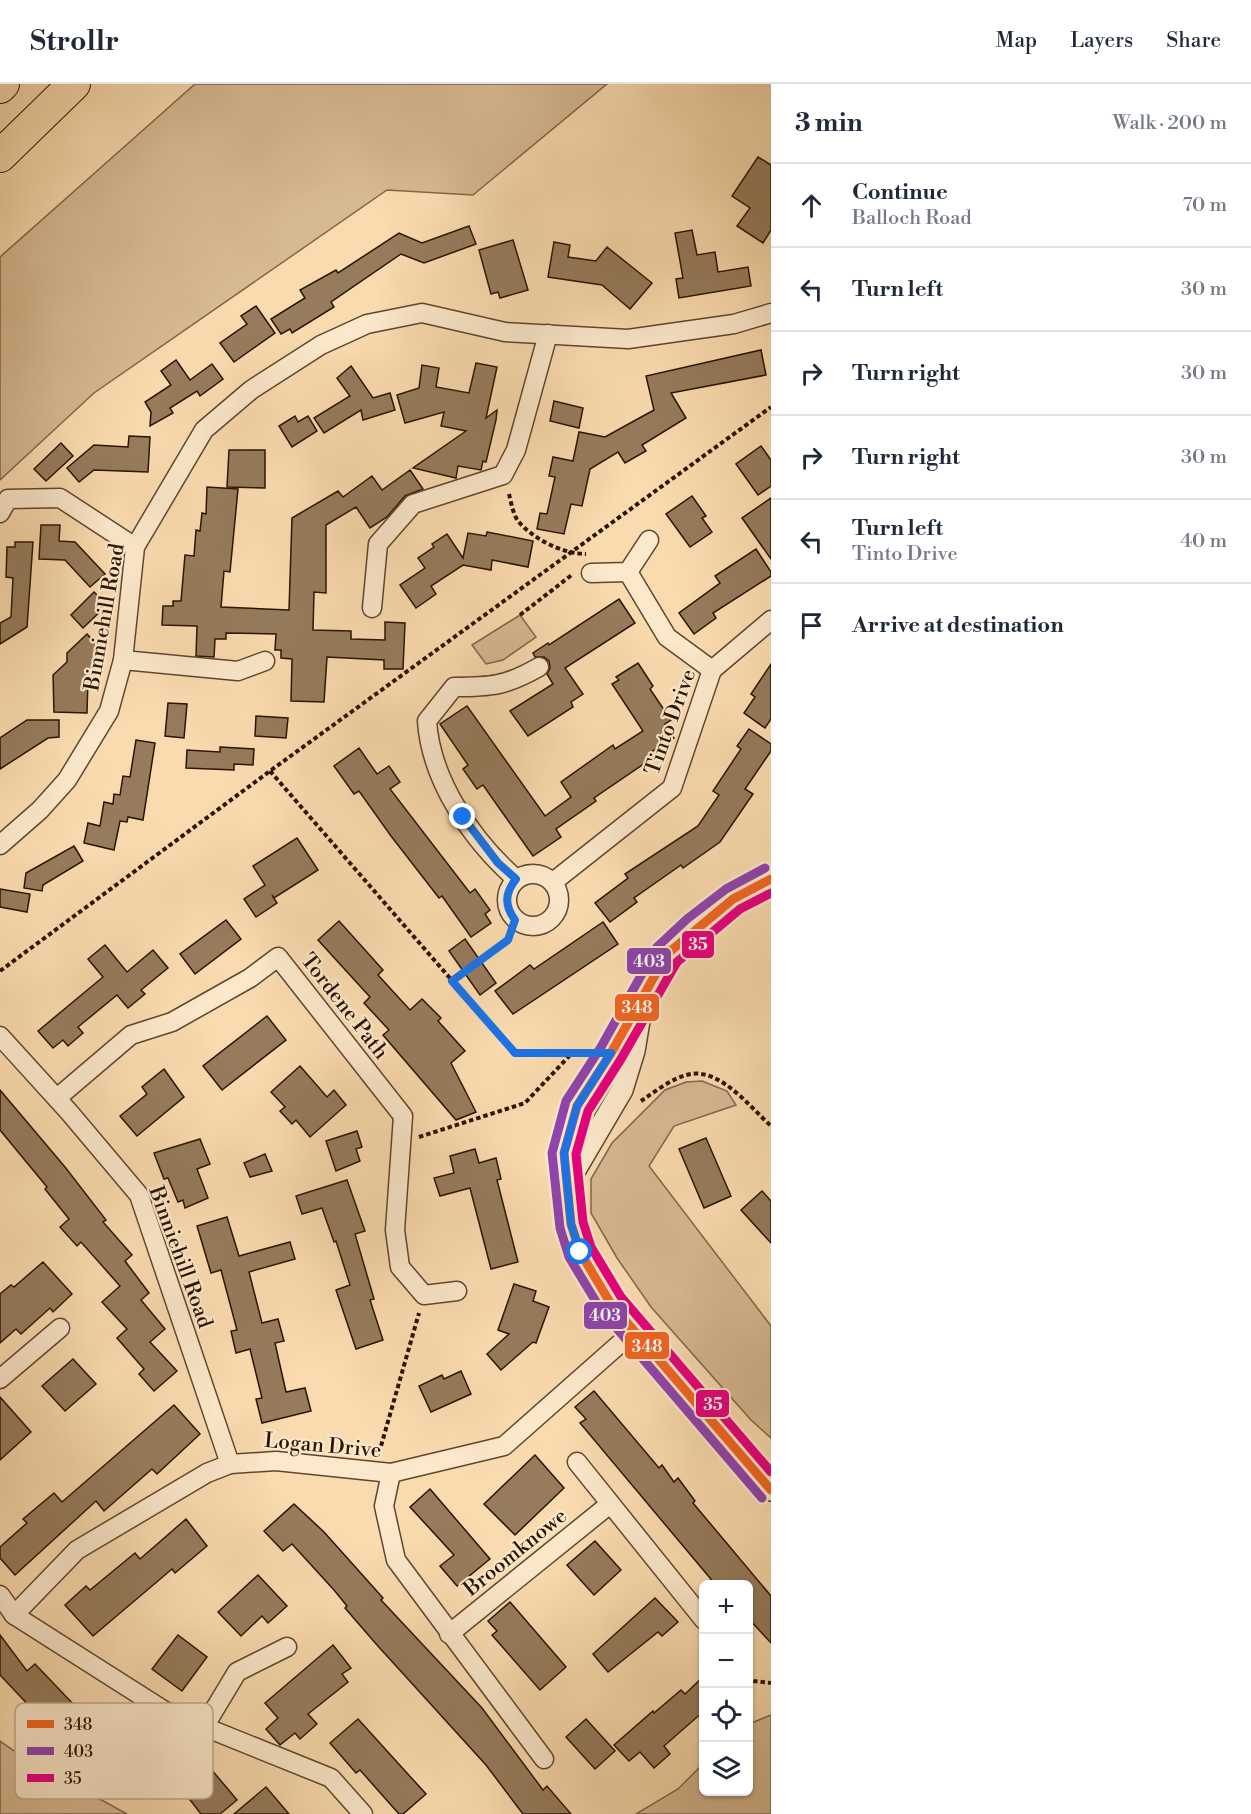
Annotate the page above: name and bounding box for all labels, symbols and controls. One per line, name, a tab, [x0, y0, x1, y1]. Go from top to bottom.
text: Strollr	[30, 24, 119, 59]
text: Map	[996, 28, 1037, 54]
text: Layers	[1070, 28, 1133, 54]
text: Share	[1166, 28, 1221, 54]
text: 3 min	[795, 107, 863, 139]
text: Walk · 200 m	[1113, 111, 1227, 136]
text: Continue	[852, 179, 948, 206]
icon: ahead	[795, 189, 828, 222]
text: 70 m	[1183, 193, 1227, 218]
text: Balloch Road	[852, 206, 972, 231]
icon: left	[795, 273, 828, 306]
text: Turn left	[852, 276, 943, 303]
text: 30 m	[1181, 277, 1227, 302]
icon: right	[795, 357, 828, 390]
text: Turn right	[852, 360, 960, 387]
text: 30 m	[1181, 361, 1227, 386]
icon: right	[795, 441, 828, 474]
text: Turn right	[852, 444, 960, 471]
text: 30 m	[1181, 445, 1227, 470]
text: Turn left	[852, 515, 943, 542]
icon: left	[795, 525, 828, 558]
text: 40 m	[1180, 529, 1227, 554]
street label: Binniehill Road	[79, 541, 131, 694]
text: Tinto Drive	[852, 542, 958, 567]
icon: arrive	[795, 609, 828, 642]
text: Arrive at destination	[852, 612, 1064, 639]
street label: Tinto Drive	[640, 666, 702, 779]
route end	[449, 803, 475, 829]
line badge: 35	[681, 930, 715, 959]
text: 35	[688, 935, 708, 955]
line badge: 403	[626, 947, 672, 975]
street label: Tordene Path	[295, 948, 394, 1065]
text: 403	[633, 952, 665, 972]
line badge: 348	[614, 993, 660, 1022]
text: 348	[622, 998, 652, 1018]
street label: Binniehill Road	[142, 1182, 218, 1332]
route start	[566, 1238, 592, 1264]
line badge: 403	[583, 1301, 628, 1330]
text: 403	[589, 1306, 621, 1326]
line badge: 348	[624, 1331, 670, 1360]
text: 348	[632, 1337, 662, 1357]
line badge: 35	[695, 1389, 730, 1418]
text: 35	[703, 1395, 723, 1415]
street label: Logan Drive	[263, 1428, 383, 1464]
street label: Broomknowe	[458, 1503, 573, 1603]
map controls	[699, 1580, 753, 1796]
button: +	[699, 1580, 753, 1634]
button: −	[699, 1634, 753, 1688]
button: locate	[699, 1688, 753, 1742]
legend	[15, 1703, 213, 1799]
text: 348	[64, 1715, 93, 1735]
text: 403	[64, 1742, 93, 1762]
button: layers	[699, 1742, 753, 1796]
text: 35	[64, 1769, 82, 1789]

